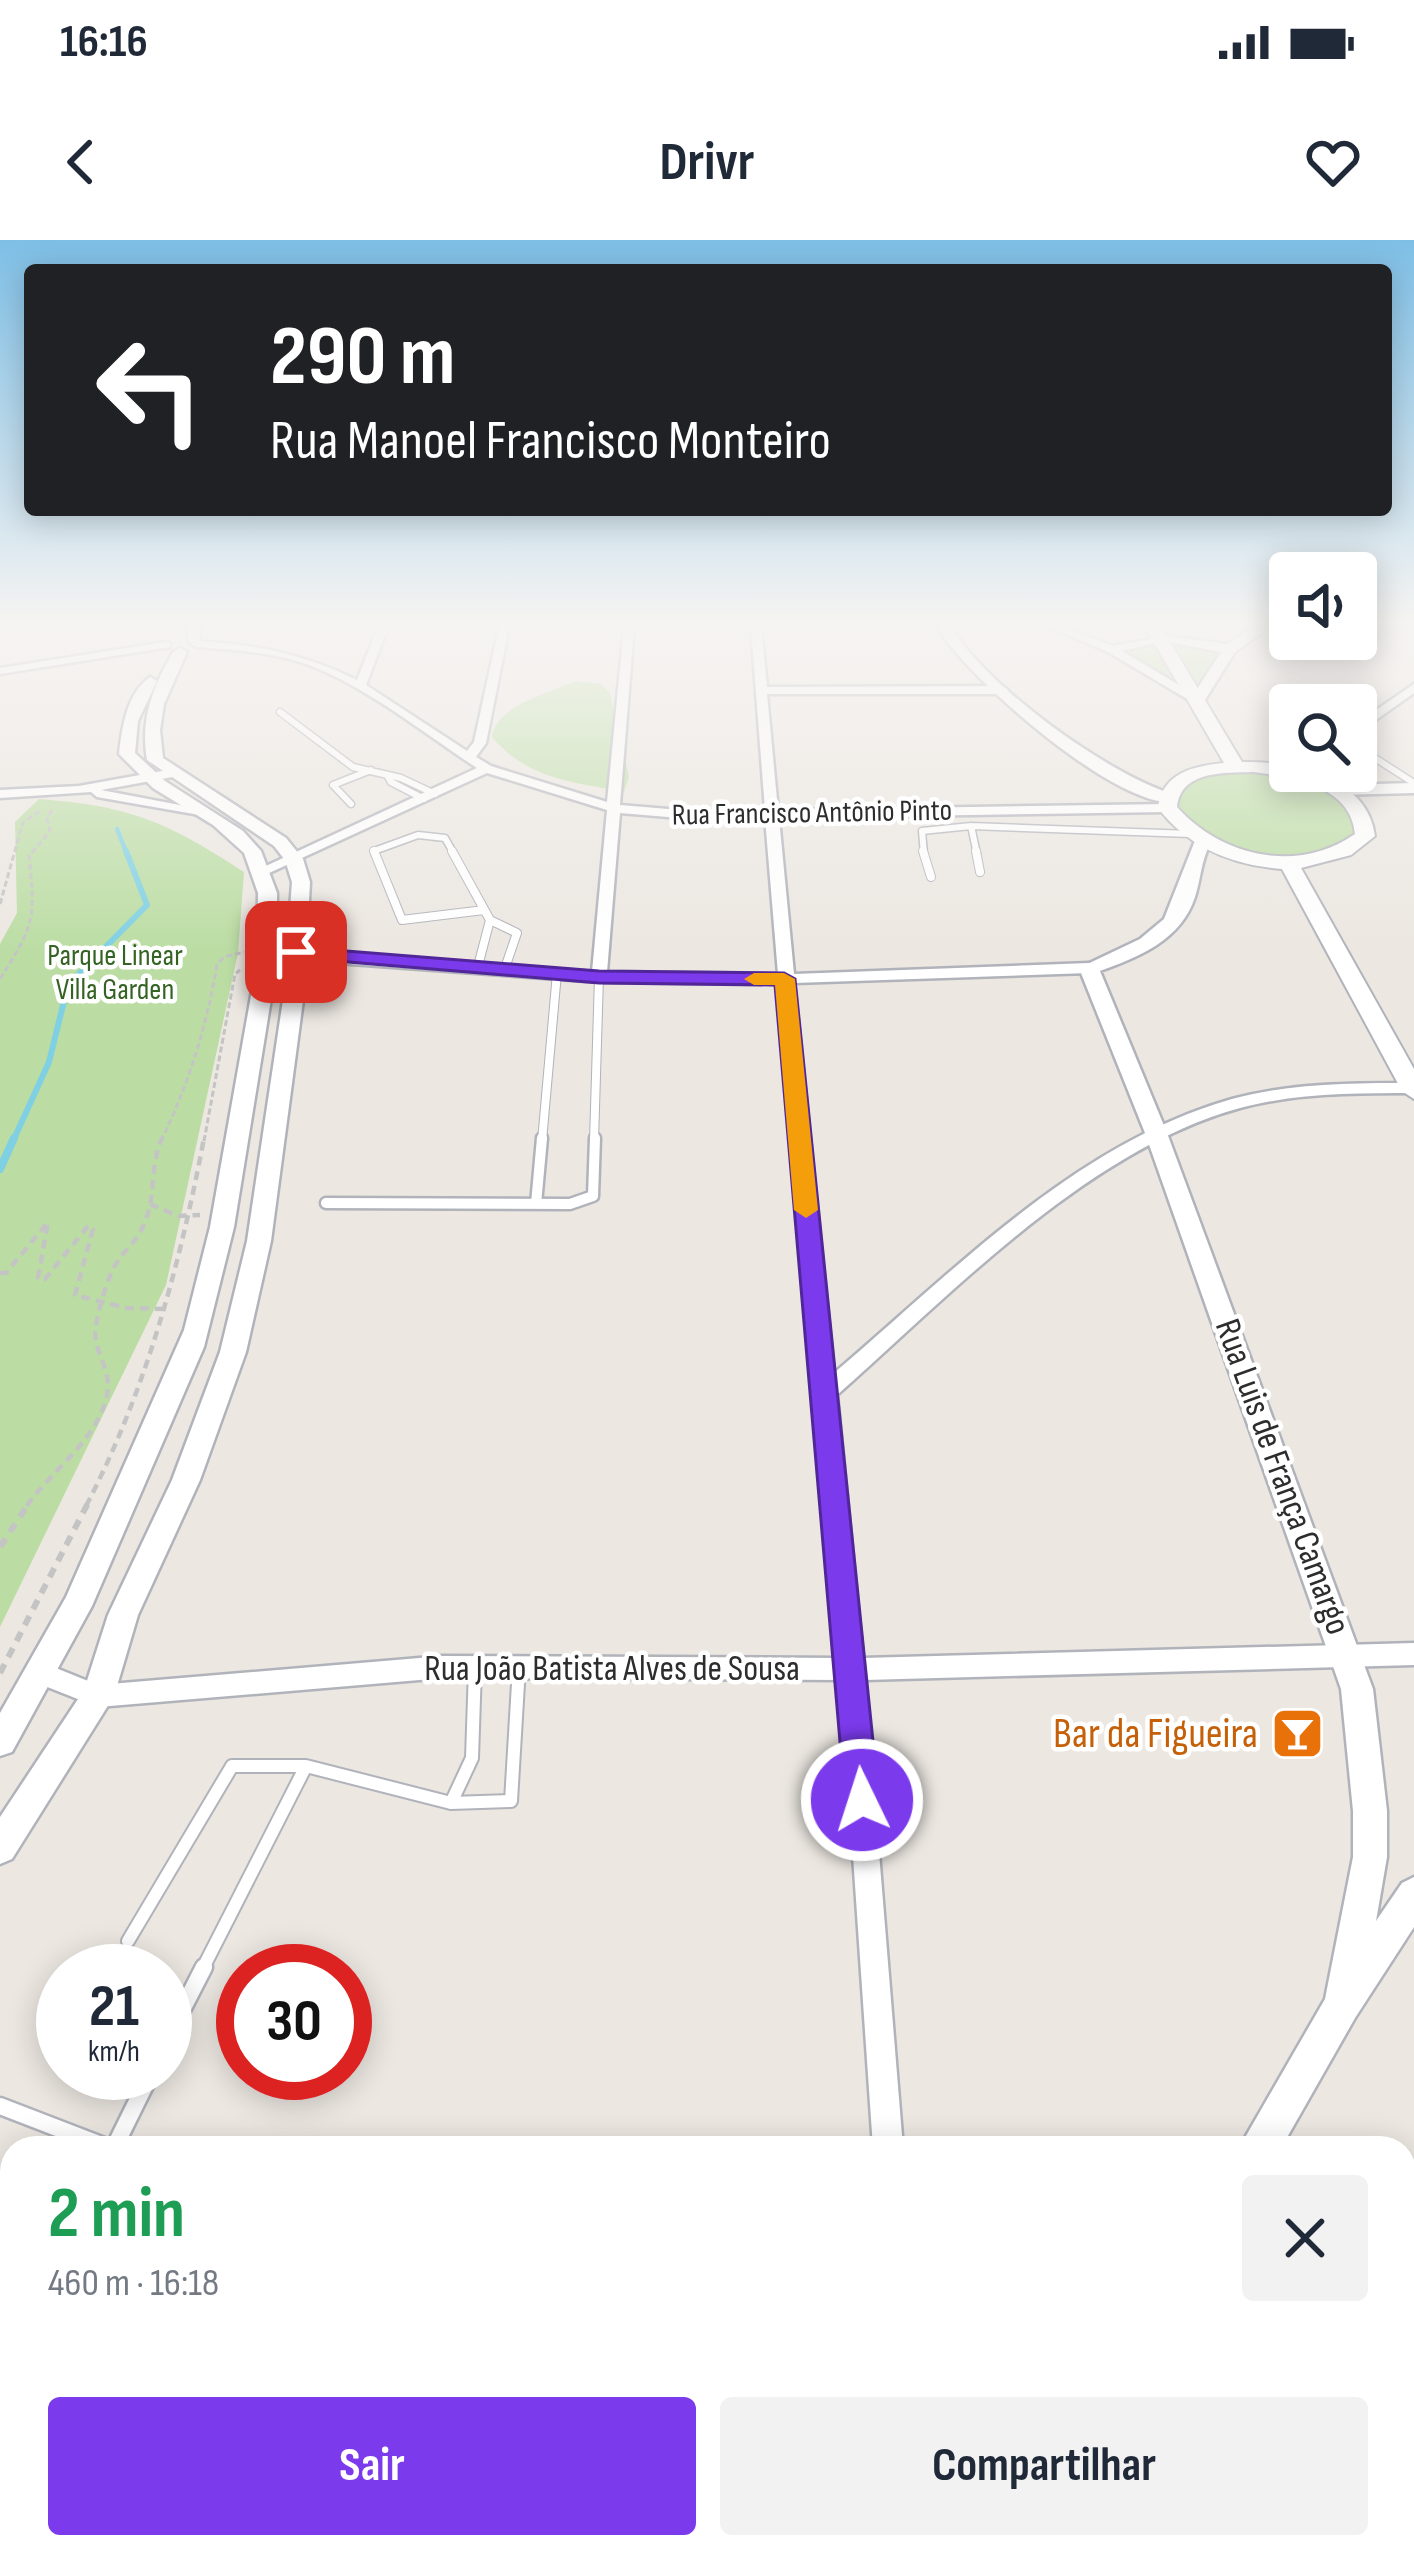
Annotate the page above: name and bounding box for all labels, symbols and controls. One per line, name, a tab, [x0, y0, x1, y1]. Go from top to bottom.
text: 16:16	[60, 15, 148, 70]
icon: back	[48, 129, 114, 195]
icon: heart	[1300, 129, 1366, 195]
text: Drivr	[660, 130, 754, 195]
text: 290 m	[270, 307, 455, 408]
icon: left	[72, 312, 228, 468]
text: Rua Manoel Francisco Monteiro	[270, 409, 831, 474]
map controls	[1269, 552, 1377, 792]
button: sound	[1269, 552, 1377, 660]
button: search	[1269, 684, 1377, 792]
street label: Rua Francisco Antônio Pinto	[672, 793, 952, 833]
pin	[245, 901, 347, 1003]
icon: arrive	[263, 919, 329, 985]
park label: Parque Linear Villa Garden	[47, 938, 183, 1008]
street label: Rua Luis de França Camargo	[1205, 1313, 1359, 1641]
street label: Rua João Batista Alves de Sousa	[424, 1648, 800, 1691]
bar icon: Bar da Figueira	[1269, 1706, 1325, 1762]
place label: Bar da Figueira	[1053, 1709, 1258, 1760]
position arrow	[799, 1737, 925, 1863]
speed limit sign: 30	[216, 1944, 372, 2100]
text: 21	[89, 1971, 139, 2043]
text: km/h	[88, 2034, 140, 2070]
text: 2 min	[48, 2171, 185, 2258]
button: close	[1242, 2175, 1368, 2301]
text: 460 m · 16:18	[48, 2260, 219, 2307]
button: Sair	[48, 2397, 696, 2535]
button: Compartilhar	[720, 2397, 1368, 2535]

